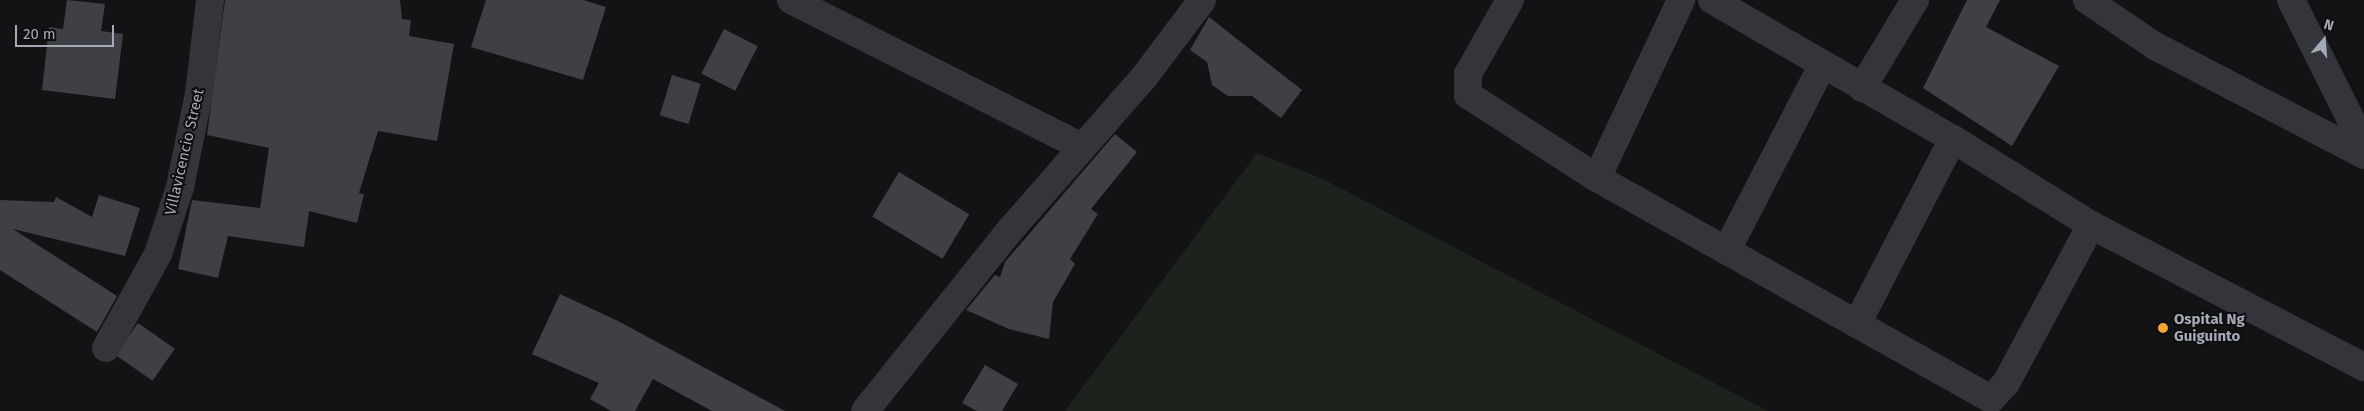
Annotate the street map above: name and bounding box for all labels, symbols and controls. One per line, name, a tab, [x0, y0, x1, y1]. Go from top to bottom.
scale bar	[18, 15, 116, 47]
north arrow	[2299, 15, 2349, 65]
text: N	[2322, 16, 2336, 35]
text: 20 m	[23, 25, 56, 43]
street label: Villavicencio Street	[162, 87, 208, 217]
place label: Ospital Ng Guiguinto	[2174, 310, 2245, 345]
marker: Ospital Ng Guiguinto	[2156, 321, 2170, 335]

